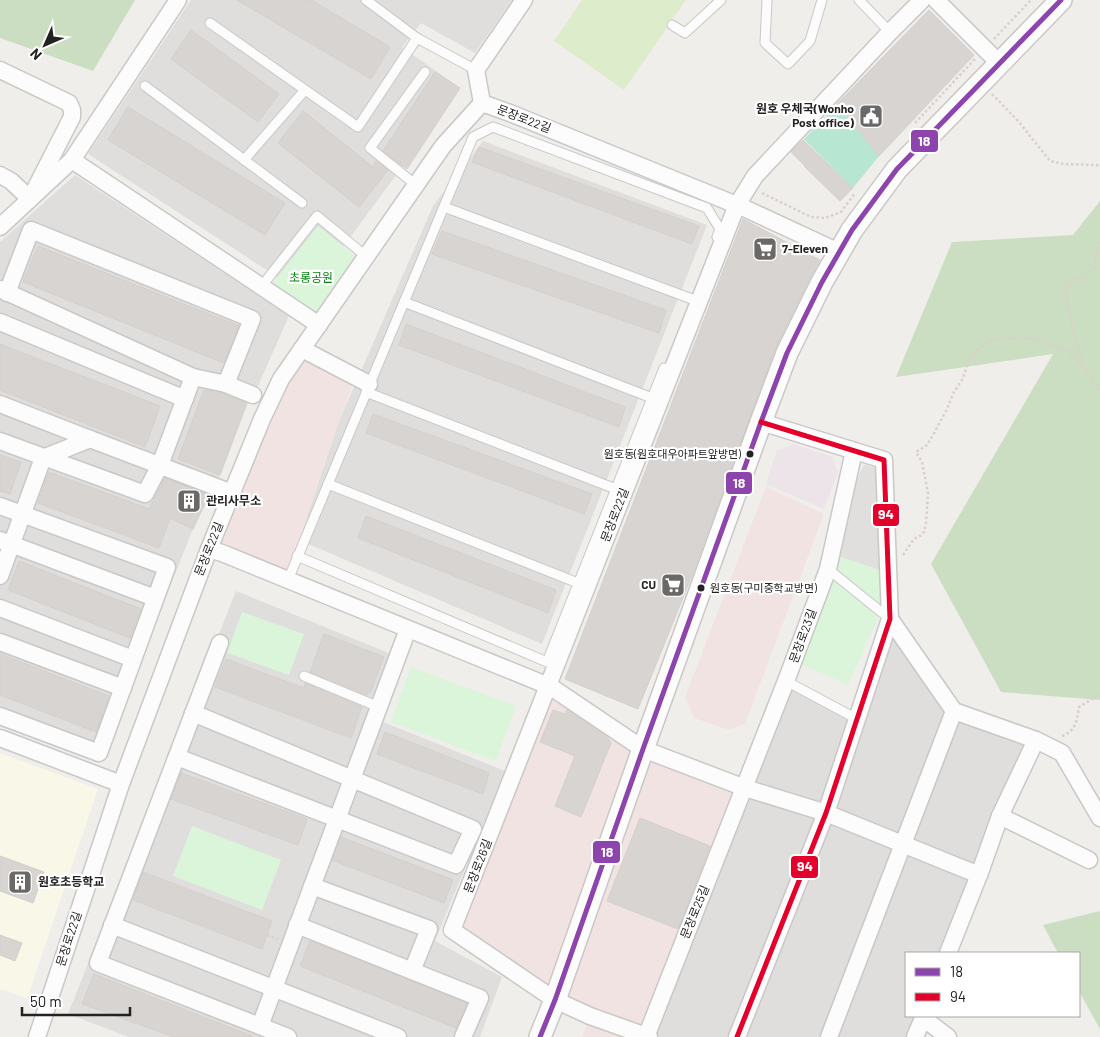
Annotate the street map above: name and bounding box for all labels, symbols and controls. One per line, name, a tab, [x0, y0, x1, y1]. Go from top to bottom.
north arrow	[20, 20, 70, 70]
text: N	[26, 45, 45, 64]
street label: 문장로22길	[495, 101, 553, 135]
place label: 원호 우체국(Wonho Post office)	[756, 101, 855, 129]
public building icon: 원호 우체국(Wonho Post office)	[858, 103, 884, 129]
line badge: 18	[910, 129, 939, 153]
text: 18	[918, 132, 931, 149]
supermarket icon: 7-Eleven	[752, 236, 778, 262]
place label: 7-Eleven	[782, 241, 828, 255]
park label: 초롱공원	[289, 270, 333, 284]
place label: 원호동(원호대우아파트앞방면)	[604, 447, 741, 460]
marker: 원호동(원호대우아파트앞방면)	[745, 449, 755, 459]
line badge: 18	[725, 471, 753, 495]
text: 18	[733, 474, 746, 491]
street label: 문장로22길	[597, 486, 631, 544]
building icon: 관리사무소	[176, 488, 202, 514]
place label: 관리사무소	[206, 493, 261, 507]
line badge: 94	[872, 503, 900, 527]
text: 94	[878, 505, 894, 522]
street label: 문장로22길	[191, 520, 225, 578]
supermarket icon: CU	[660, 572, 686, 598]
place label: CU	[641, 577, 656, 591]
place label: 원호동(구미중학교방면)	[710, 581, 817, 594]
marker: 원호동(구미중학교방면)	[696, 583, 706, 593]
street label: 문장로23길	[786, 607, 818, 665]
street label: 문장로26길	[460, 837, 494, 895]
line badge: 18	[592, 840, 621, 864]
text: 18	[601, 843, 614, 860]
line badge: 94	[790, 855, 819, 879]
text: 94	[797, 857, 813, 874]
building icon: 원호초등학교	[7, 869, 33, 895]
place label: 원호초등학교	[38, 874, 104, 888]
street label: 문장로25길	[677, 883, 711, 941]
street label: 문장로22길	[53, 909, 84, 968]
legend	[905, 952, 1080, 1017]
text: 18	[950, 962, 963, 980]
scale bar	[22, 984, 130, 1016]
text: 94	[950, 987, 966, 1005]
text: 50 m	[30, 992, 62, 1010]

